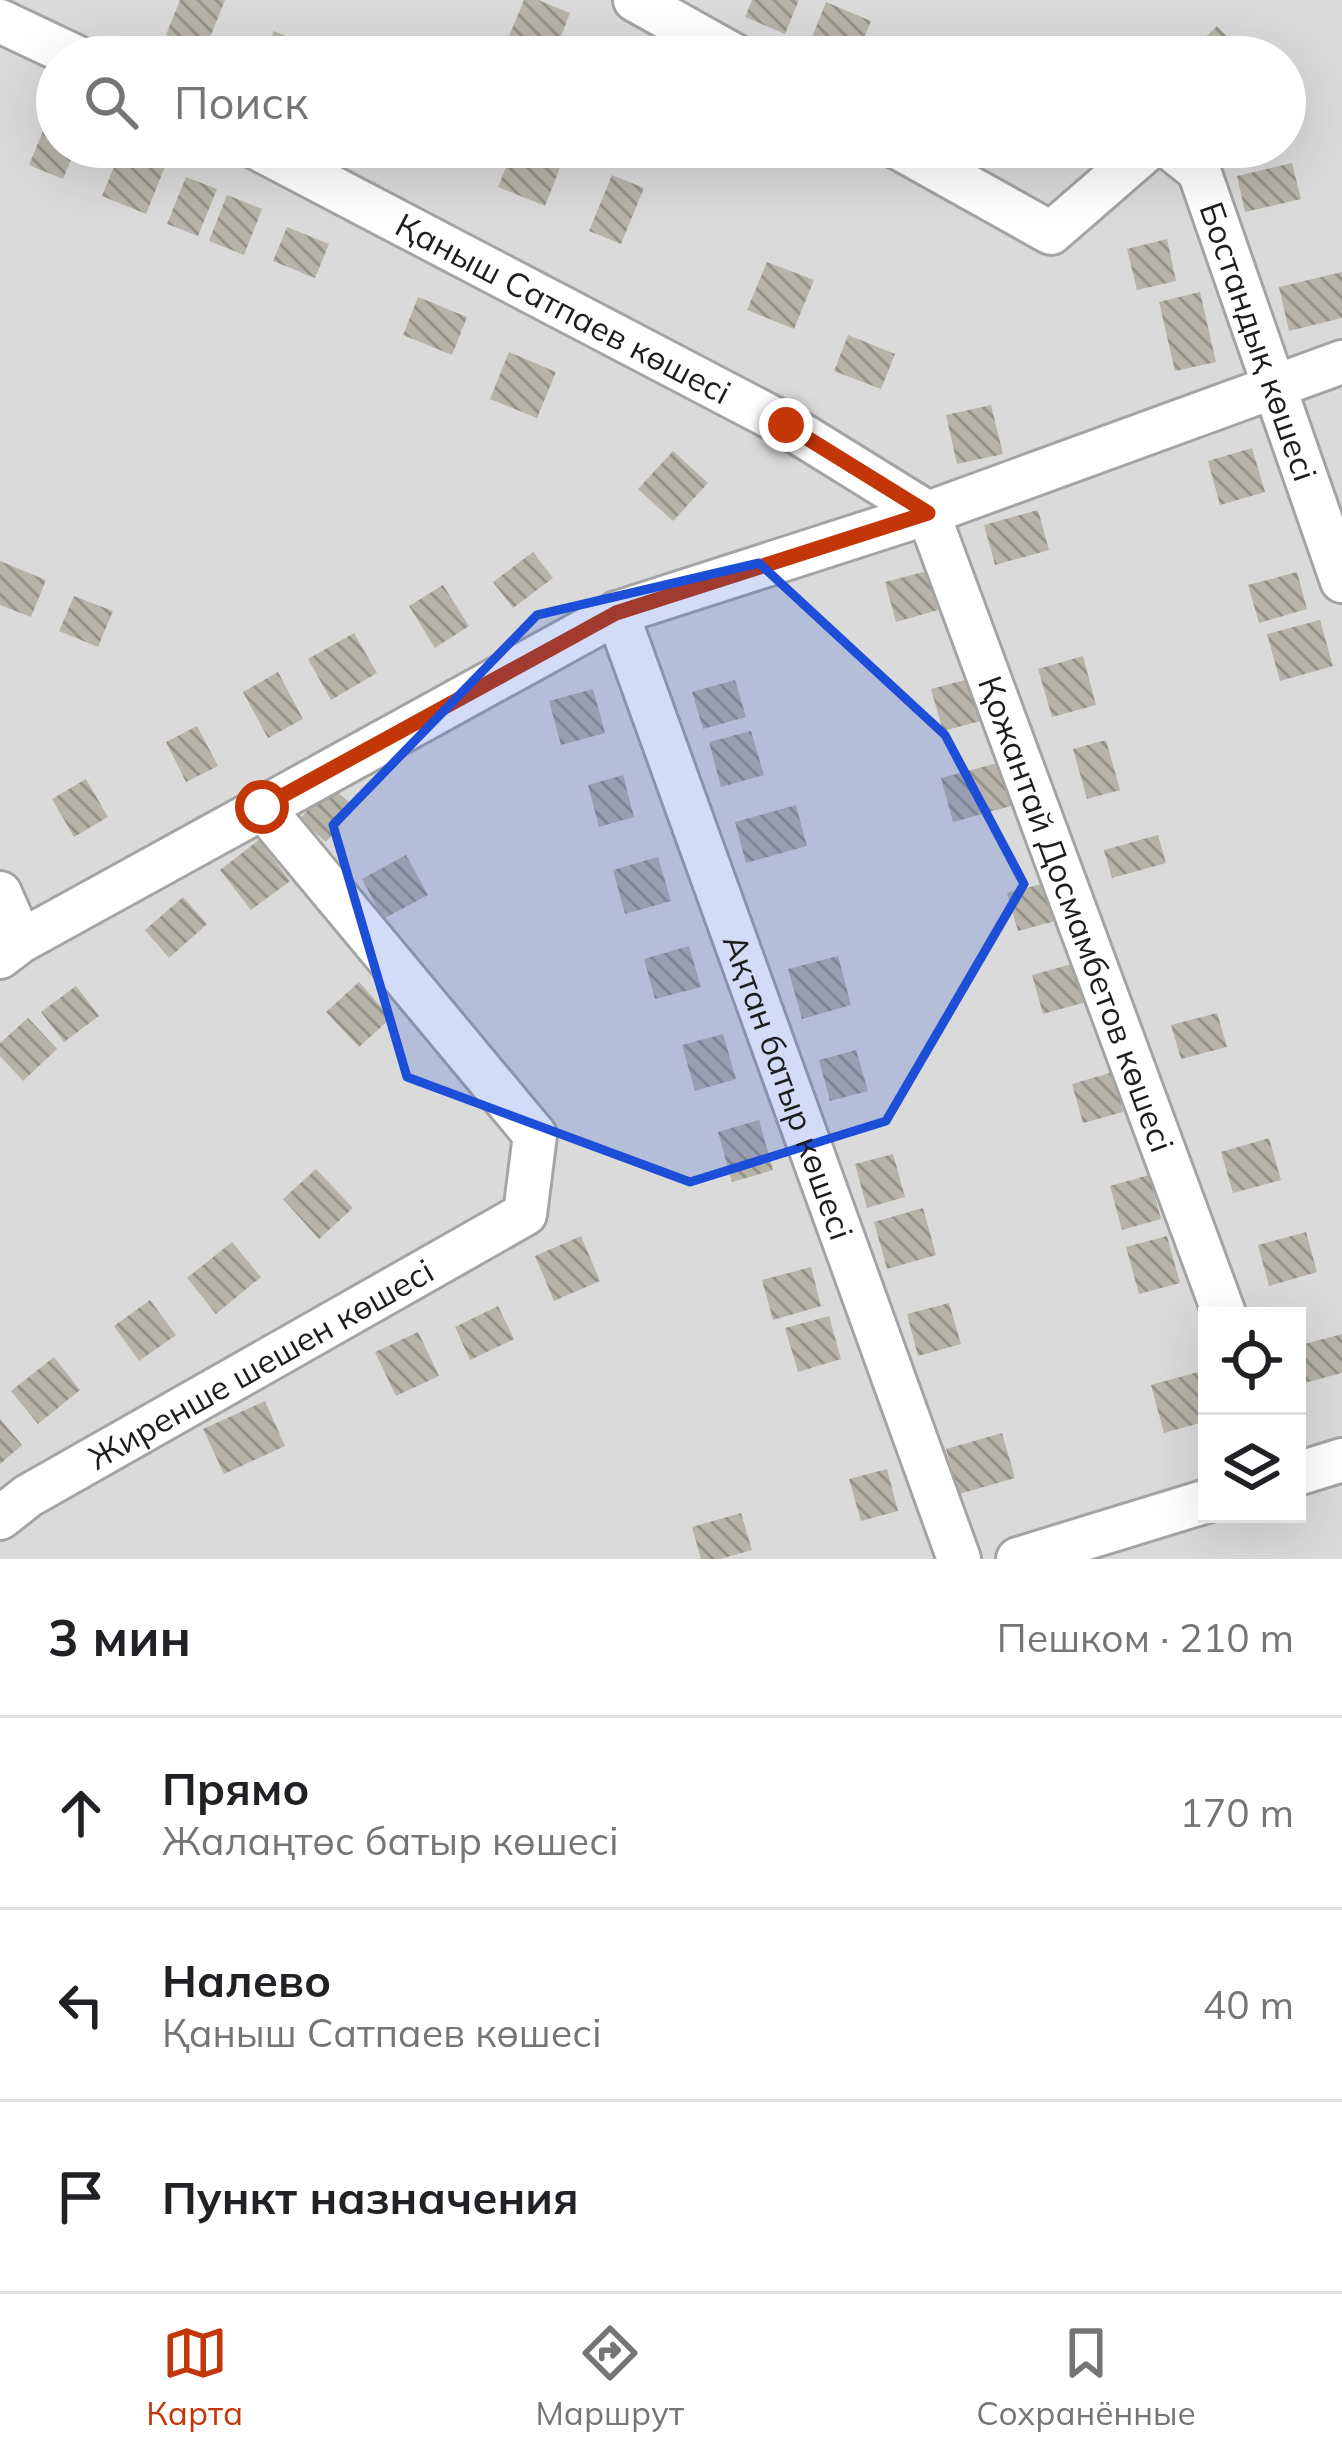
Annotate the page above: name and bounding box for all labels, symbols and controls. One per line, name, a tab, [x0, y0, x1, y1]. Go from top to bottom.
search box	[36, 36, 1306, 168]
icon: search	[78, 69, 144, 135]
text: Поиск	[174, 74, 308, 130]
street label: Бостандық көшесі	[1191, 196, 1326, 486]
street label: Қаныш Сатпаев көшесі	[389, 203, 738, 412]
route end	[759, 398, 813, 452]
street label: Қожантай Досмамбетов көшесі	[970, 670, 1184, 1158]
route start	[235, 780, 289, 834]
street label: Ақтан батыр көшесі	[715, 929, 863, 1245]
street label: Жиренше шешен көшесі	[80, 1249, 440, 1478]
map controls	[1198, 1307, 1306, 1523]
button: locate	[1198, 1307, 1306, 1415]
button: layers	[1198, 1415, 1306, 1523]
text: 3 мин	[48, 1605, 191, 1669]
text: Пешком · 210 m	[997, 1613, 1294, 1662]
text: Прямо	[162, 1760, 310, 1816]
icon: ahead	[48, 1780, 114, 1846]
text: 170 m	[1179, 1788, 1294, 1837]
text: Жалаңтөс батыр көшесі	[162, 1816, 619, 1865]
text: Налево	[162, 1952, 331, 2008]
icon: left	[48, 1972, 114, 2038]
text: 40 m	[1203, 1980, 1294, 2029]
text: Қаныш Сатпаев көшесі	[162, 2008, 602, 2057]
icon: arrive	[48, 2164, 114, 2230]
text: Пункт назначения	[162, 2169, 579, 2225]
tab: Карта	[146, 2320, 243, 2433]
tab: Маршрут	[536, 2320, 684, 2433]
tab: Сохранённые	[976, 2320, 1196, 2433]

